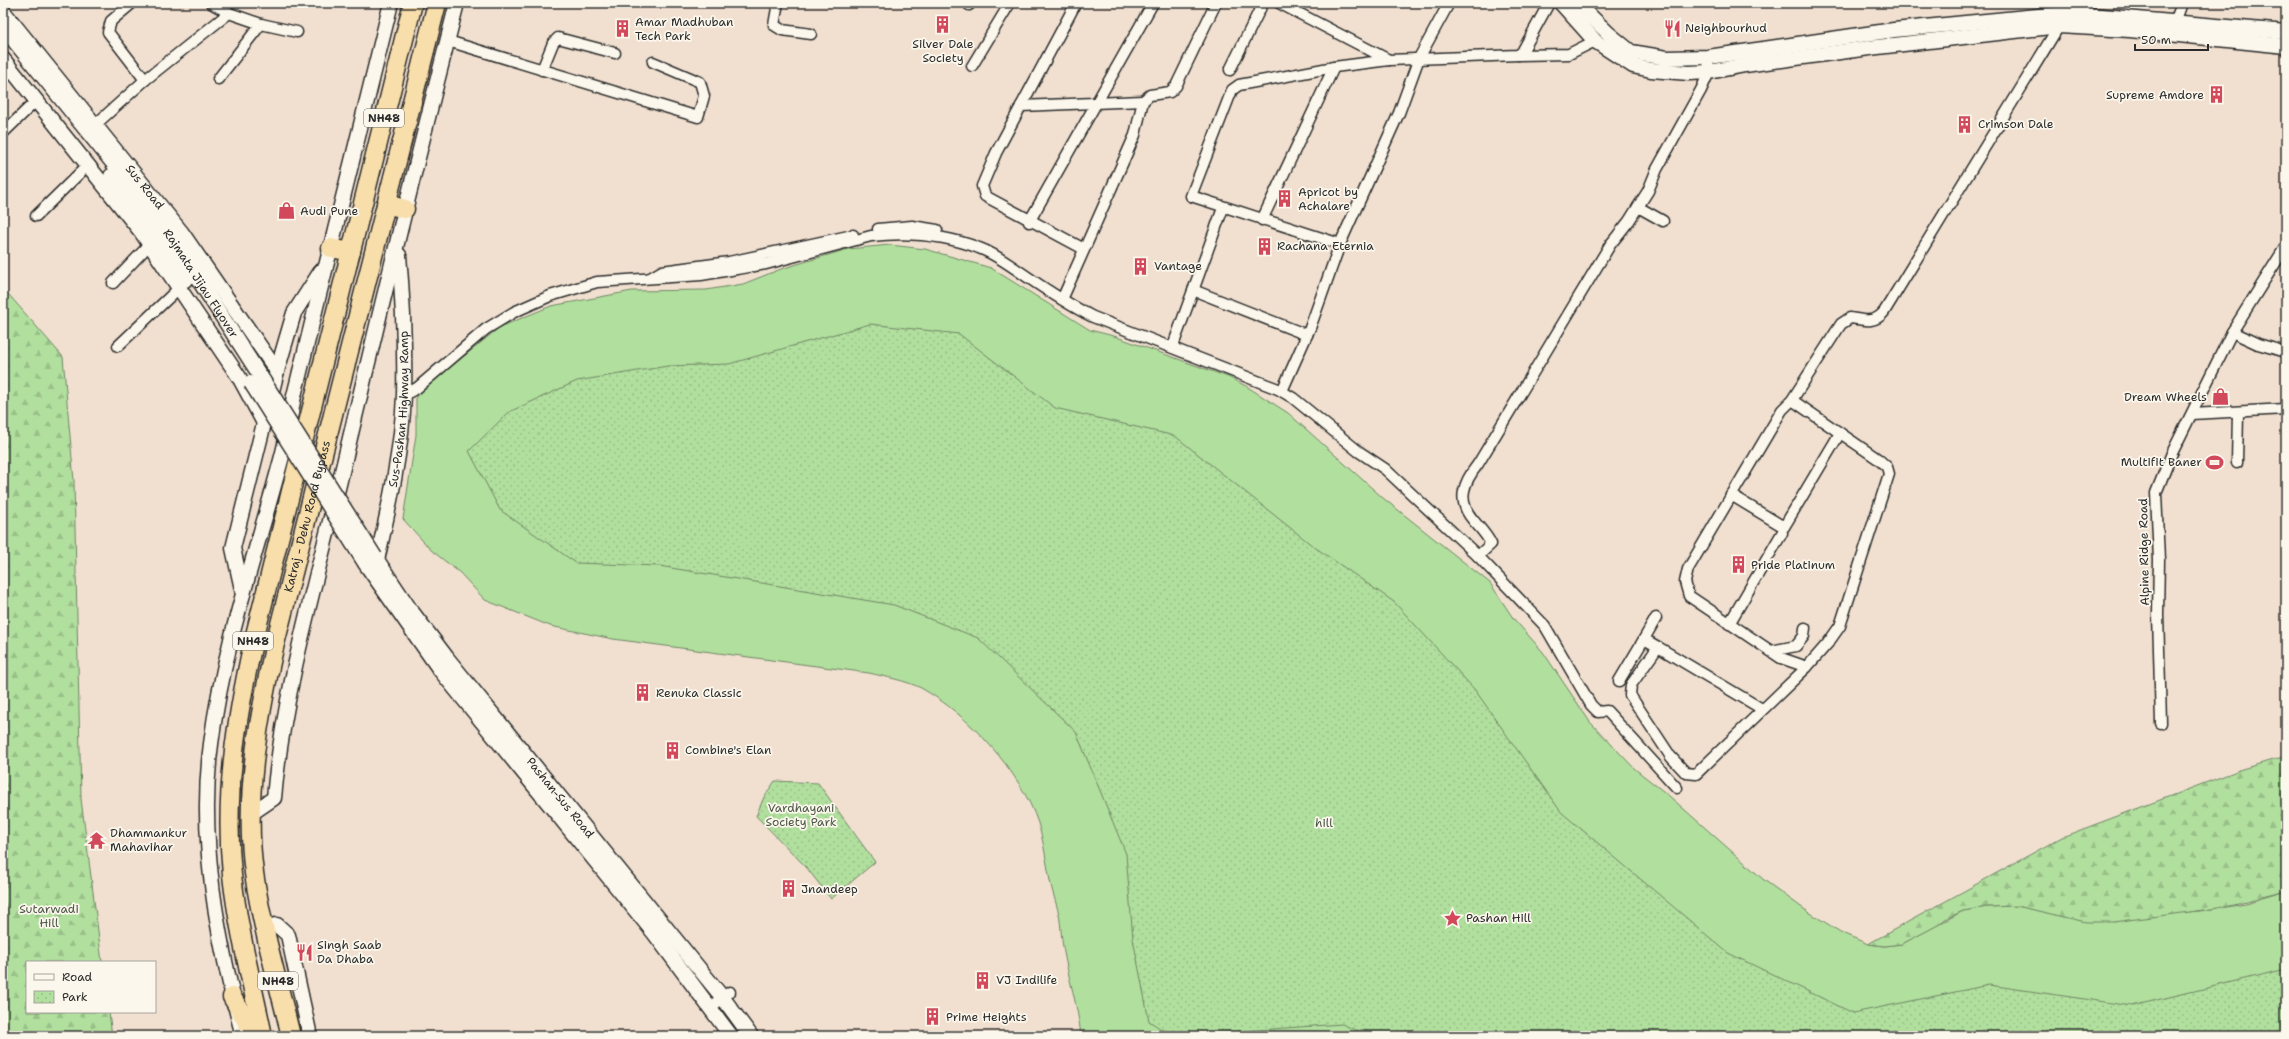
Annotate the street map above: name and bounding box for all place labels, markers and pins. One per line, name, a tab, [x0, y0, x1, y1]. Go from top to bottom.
place label: Amar Madhuban Tech Park	[635, 14, 733, 44]
building icon: Silver Dale Society	[933, 15, 953, 35]
restaurant icon: Neighbourhud	[1662, 18, 1682, 38]
building icon: Amar Madhuban Tech Park	[612, 19, 632, 39]
place label: Neighbourhud	[1685, 20, 1767, 36]
place label: Silver Dale Society	[912, 36, 974, 66]
building icon: Supreme Amdore	[2207, 85, 2227, 105]
place label: Supreme Amdore	[2106, 87, 2204, 103]
building icon: Crimson Dale	[1955, 114, 1975, 134]
place label: Crimson Dale	[1978, 116, 2054, 132]
place label: Apricot by Achalare	[1298, 184, 1358, 214]
building icon: Apricot by Achalare	[1275, 189, 1295, 209]
shop icon: Audi Pune	[277, 201, 297, 221]
place label: Audi Pune	[300, 203, 359, 219]
building icon: Rachana Eternia	[1254, 236, 1274, 256]
place label: Rachana Eternia	[1277, 238, 1374, 254]
building icon: Vantage	[1131, 256, 1151, 276]
place label: Vantage	[1154, 258, 1202, 274]
shop icon: Dream Wheels	[2210, 387, 2230, 407]
place label: Dream Wheels	[2124, 389, 2207, 405]
sports icon: Multifit Baner	[2205, 452, 2225, 472]
place label: Multifit Baner	[2121, 454, 2202, 470]
building icon: Pride Platinum	[1728, 555, 1748, 575]
place label: Pride Platinum	[1751, 557, 1835, 573]
building icon: Renuka Classic	[633, 683, 653, 703]
place label: Renuka Classic	[656, 685, 742, 701]
building icon: Combine's Elan	[662, 740, 682, 760]
place label: Combine's Elan	[685, 742, 771, 758]
place label: Dhammankur Mahavihar	[110, 825, 188, 855]
temple icon: Dhammankur Mahavihar	[87, 830, 107, 850]
building icon: Jnandeep	[778, 879, 798, 899]
place label: Jnandeep	[801, 881, 858, 897]
place icon: Pashan Hill	[1443, 908, 1463, 928]
place label: Pashan Hill	[1466, 910, 1531, 926]
place label: Singh Saab Da Dhaba	[317, 937, 382, 967]
restaurant icon: Singh Saab Da Dhaba	[294, 942, 314, 962]
building icon: VJ Indilife	[973, 970, 993, 990]
place label: VJ Indilife	[996, 972, 1057, 988]
building icon: Prime Heights	[923, 1007, 943, 1027]
place label: Prime Heights	[946, 1009, 1027, 1025]

